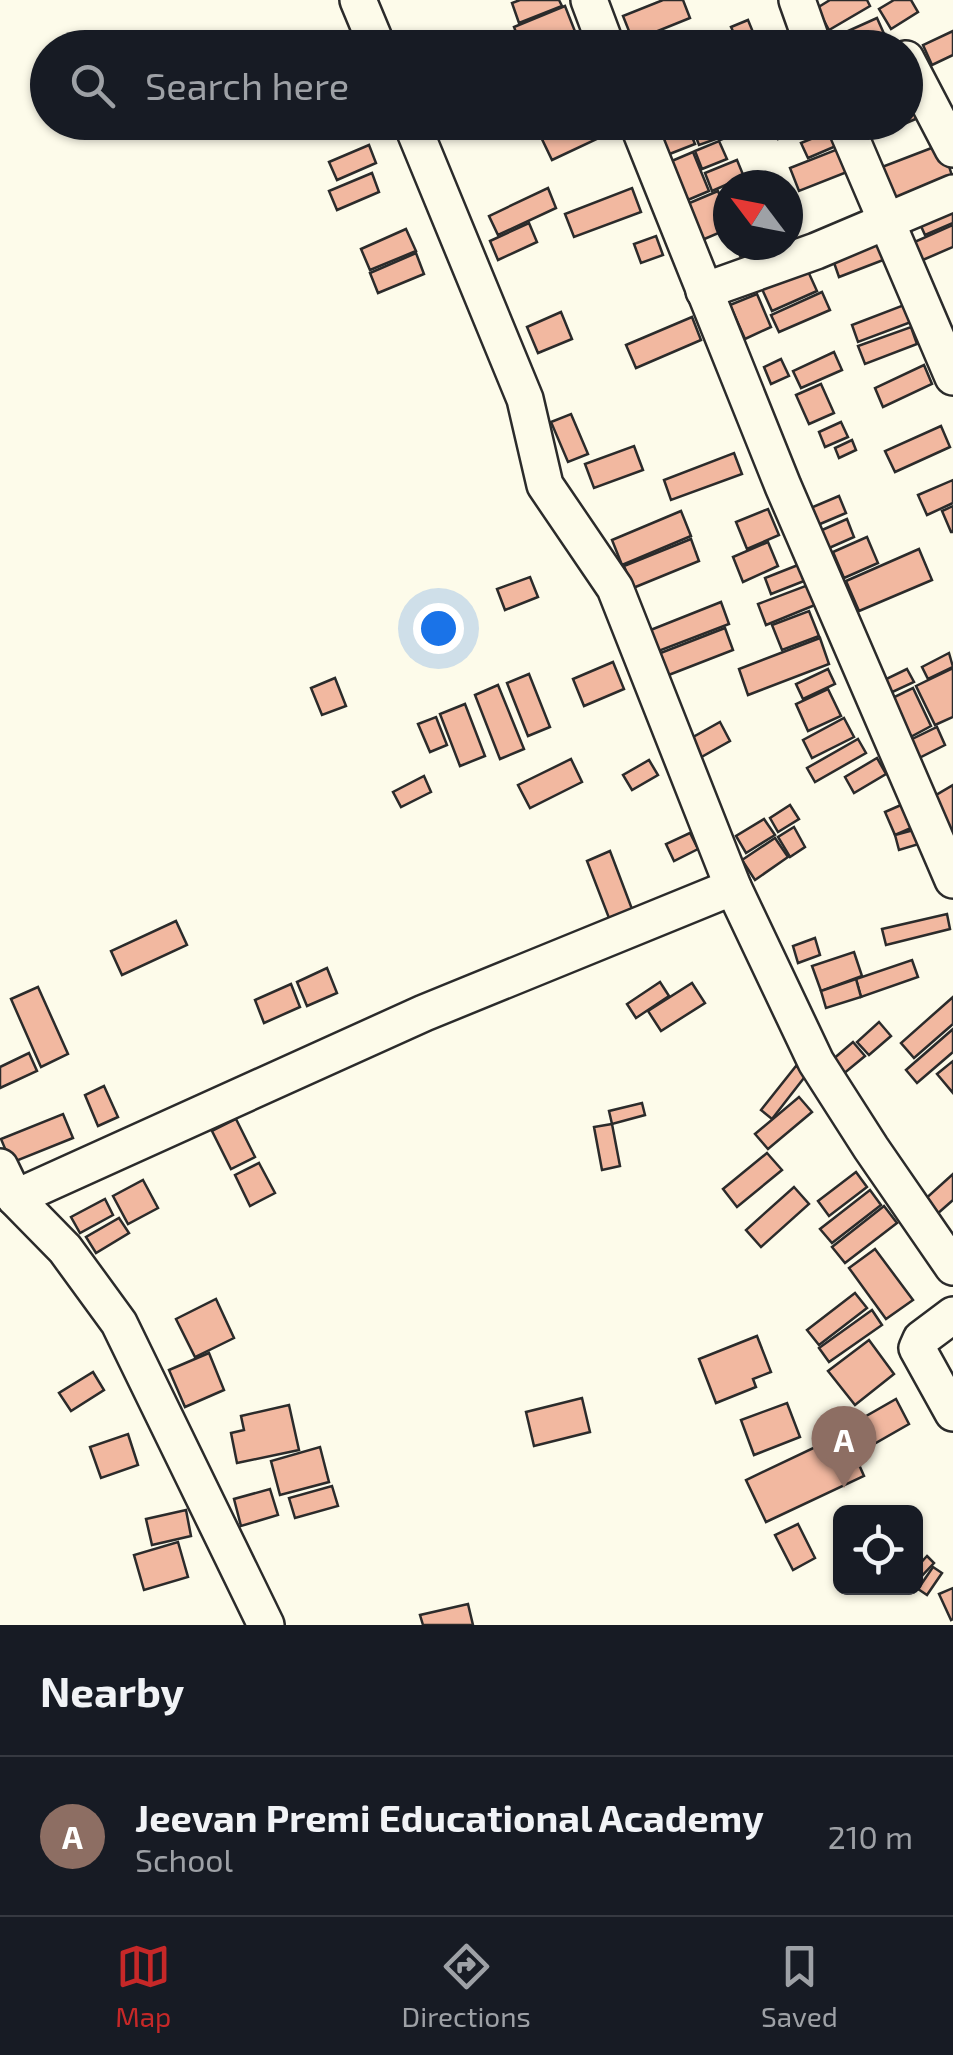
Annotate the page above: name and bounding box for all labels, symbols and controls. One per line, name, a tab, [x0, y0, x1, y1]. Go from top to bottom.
search box	[30, 30, 923, 140]
icon: search	[65, 58, 120, 113]
text: Search here	[145, 62, 349, 108]
north arrow	[713, 170, 803, 260]
your location	[413, 603, 464, 654]
pin: A	[812, 1406, 876, 1488]
map controls	[833, 1505, 923, 1595]
button: locate	[833, 1505, 923, 1595]
text: Nearby	[40, 1665, 184, 1715]
text: Jeevan Premi Educational Academy	[135, 1794, 764, 1840]
text: A	[62, 1817, 83, 1855]
text: 210 m	[828, 1817, 913, 1855]
text: School	[135, 1840, 233, 1878]
tab: Map	[115, 1939, 171, 2033]
tab: Directions	[402, 1939, 531, 2033]
tab: Saved	[761, 1939, 838, 2033]

